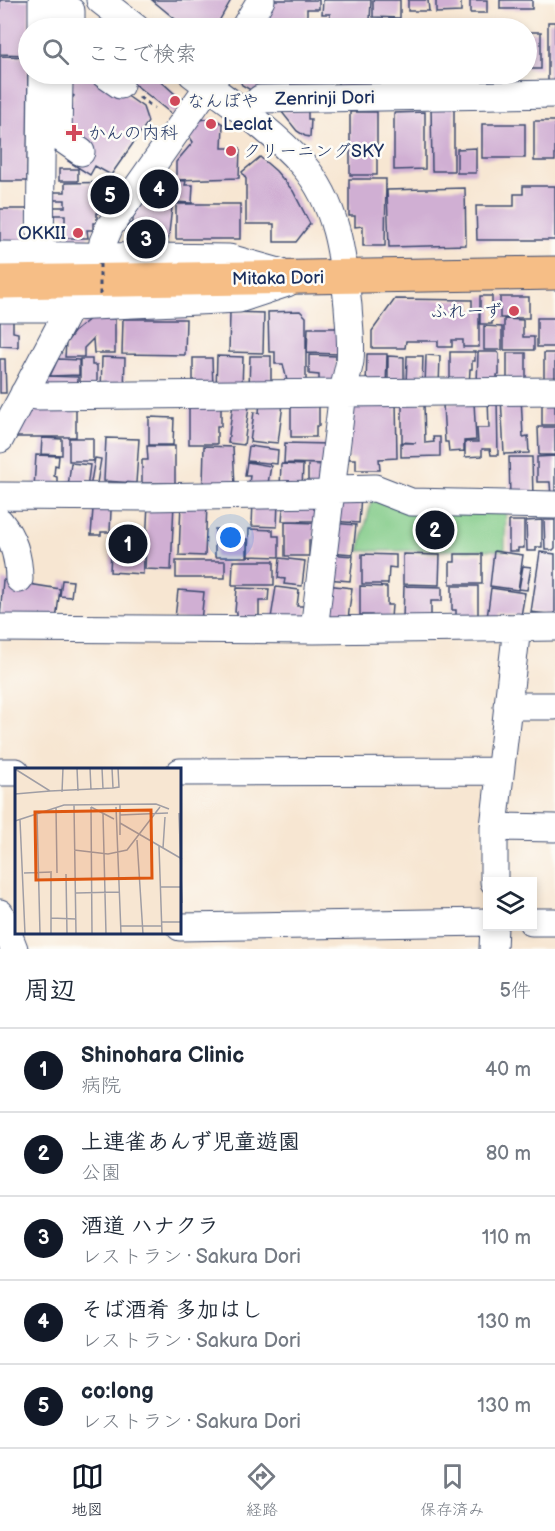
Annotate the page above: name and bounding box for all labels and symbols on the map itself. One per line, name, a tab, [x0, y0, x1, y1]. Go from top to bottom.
street label: Zenrinji Dori	[274, 87, 375, 110]
place label: なんぼや	[187, 91, 259, 112]
marker: なんぼや	[168, 94, 182, 108]
place label: Leclat	[223, 114, 273, 135]
marker: Leclat	[204, 117, 218, 131]
place label: かんの内科	[88, 123, 178, 144]
marker: かんの内科	[65, 124, 83, 142]
place label: クリーニングSKY	[243, 141, 384, 162]
marker: クリーニングSKY	[224, 144, 238, 158]
pin: 4	[140, 166, 178, 212]
pin: 5	[90, 172, 130, 218]
pin: 3	[126, 216, 166, 262]
place label: OKKII	[18, 223, 66, 244]
marker: OKKII	[71, 226, 85, 240]
street label: Mitaka Dori	[232, 267, 324, 290]
place label: ふれーず	[430, 301, 502, 322]
marker: ふれーず	[507, 304, 521, 318]
pin: 2	[416, 508, 454, 552]
pin: 1	[108, 522, 148, 566]
your location	[216, 523, 245, 552]
inset map	[15, 768, 182, 934]

